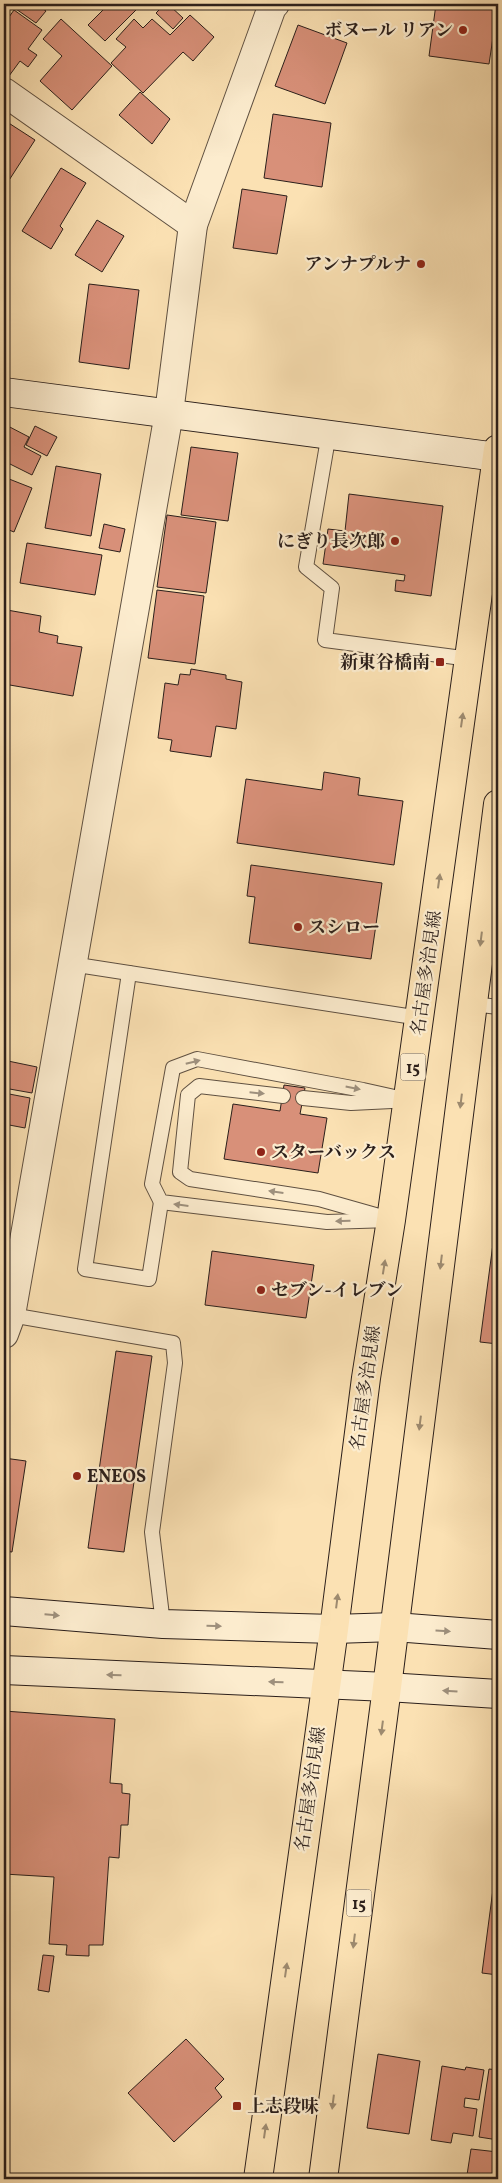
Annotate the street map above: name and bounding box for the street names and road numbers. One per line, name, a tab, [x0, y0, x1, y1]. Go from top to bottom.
street label: 名古屋多治見線	[406, 909, 449, 1037]
road number: 15	[400, 1054, 426, 1080]
street label: 名古屋多治見線	[345, 1324, 388, 1452]
street label: 名古屋多治見線	[290, 1725, 333, 1853]
road number: 15	[346, 1890, 372, 1916]

